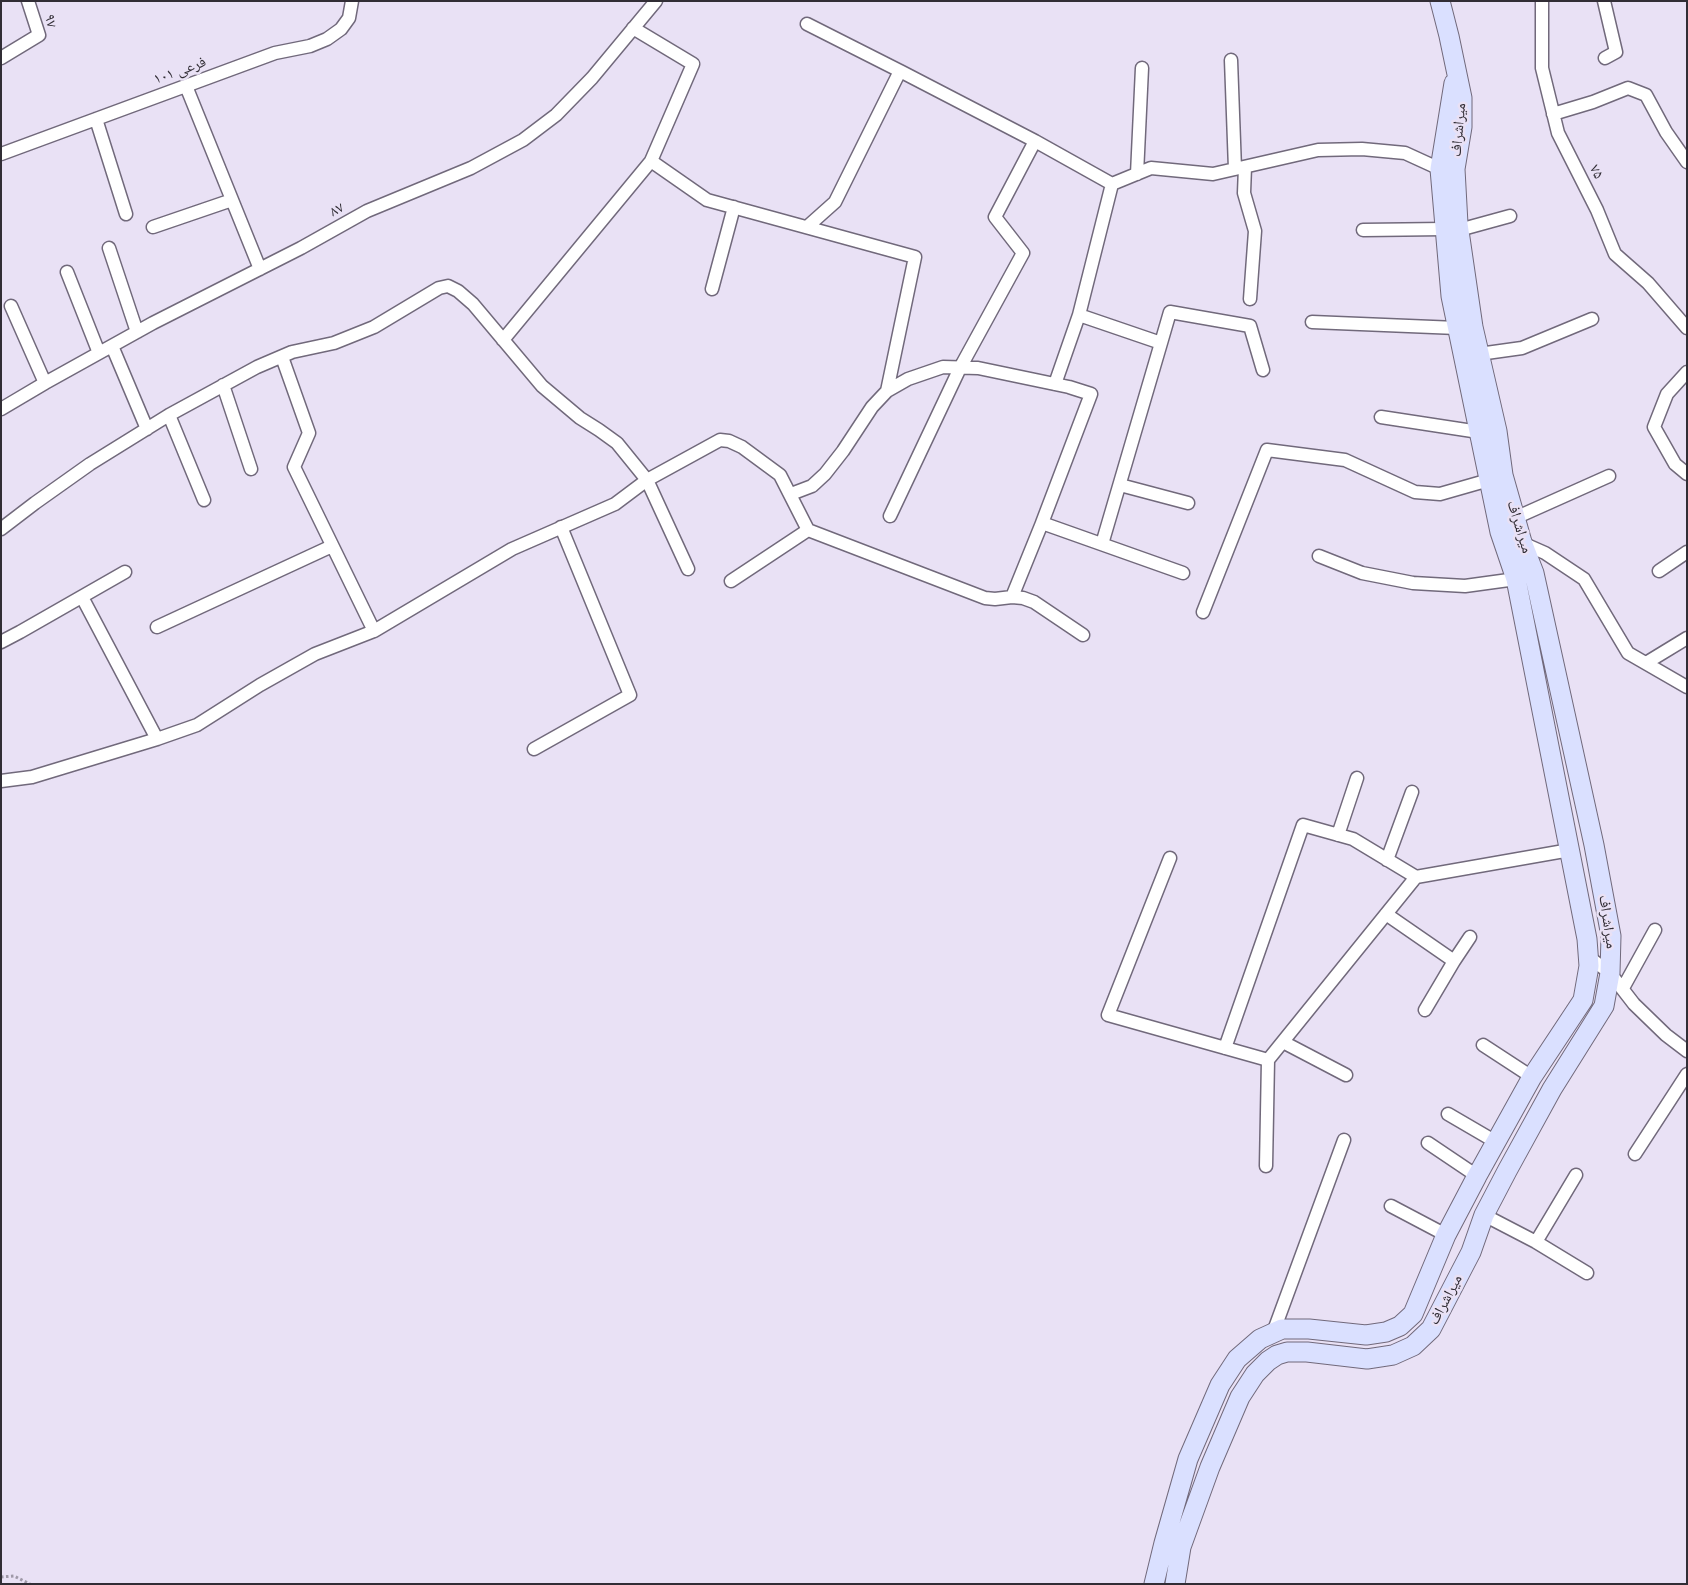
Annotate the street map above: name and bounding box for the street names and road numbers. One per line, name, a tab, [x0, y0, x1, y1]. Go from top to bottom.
street label: ۹۷	[40, 13, 60, 29]
street label: فرعی ۱۰۱	[151, 53, 209, 89]
street label: میراشراف	[1448, 102, 1470, 158]
street label: ۷۵	[1585, 162, 1607, 182]
street label: ۸۷	[327, 199, 347, 221]
street label: میراشراف	[1502, 499, 1536, 555]
street label: میراشراف	[1594, 894, 1620, 950]
street label: میراشراف	[1425, 1272, 1467, 1328]

